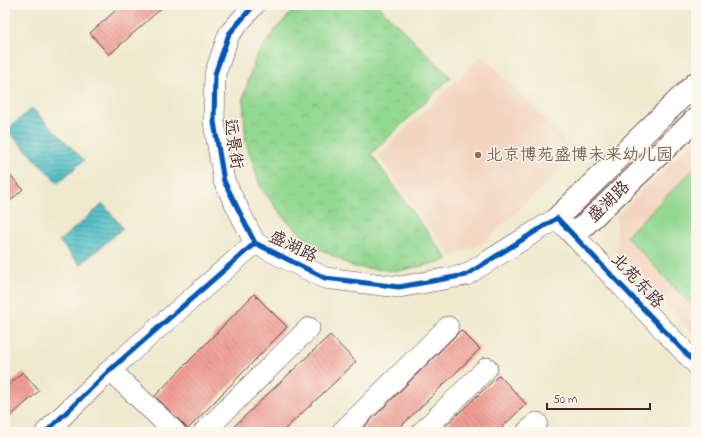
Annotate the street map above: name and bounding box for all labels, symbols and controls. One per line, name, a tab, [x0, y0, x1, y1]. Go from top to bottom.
street label: 远景街	[217, 117, 249, 171]
place label: 北京博苑盛博未来幼儿园	[486, 143, 673, 168]
marker: 北京博苑盛博未来幼儿园	[473, 150, 483, 160]
street label: 盛湖路	[582, 175, 636, 229]
street label: 盛湖路	[265, 225, 321, 269]
street label: 北苑东路	[605, 248, 669, 314]
scale bar	[547, 385, 650, 411]
text: 50 m	[553, 391, 577, 409]

